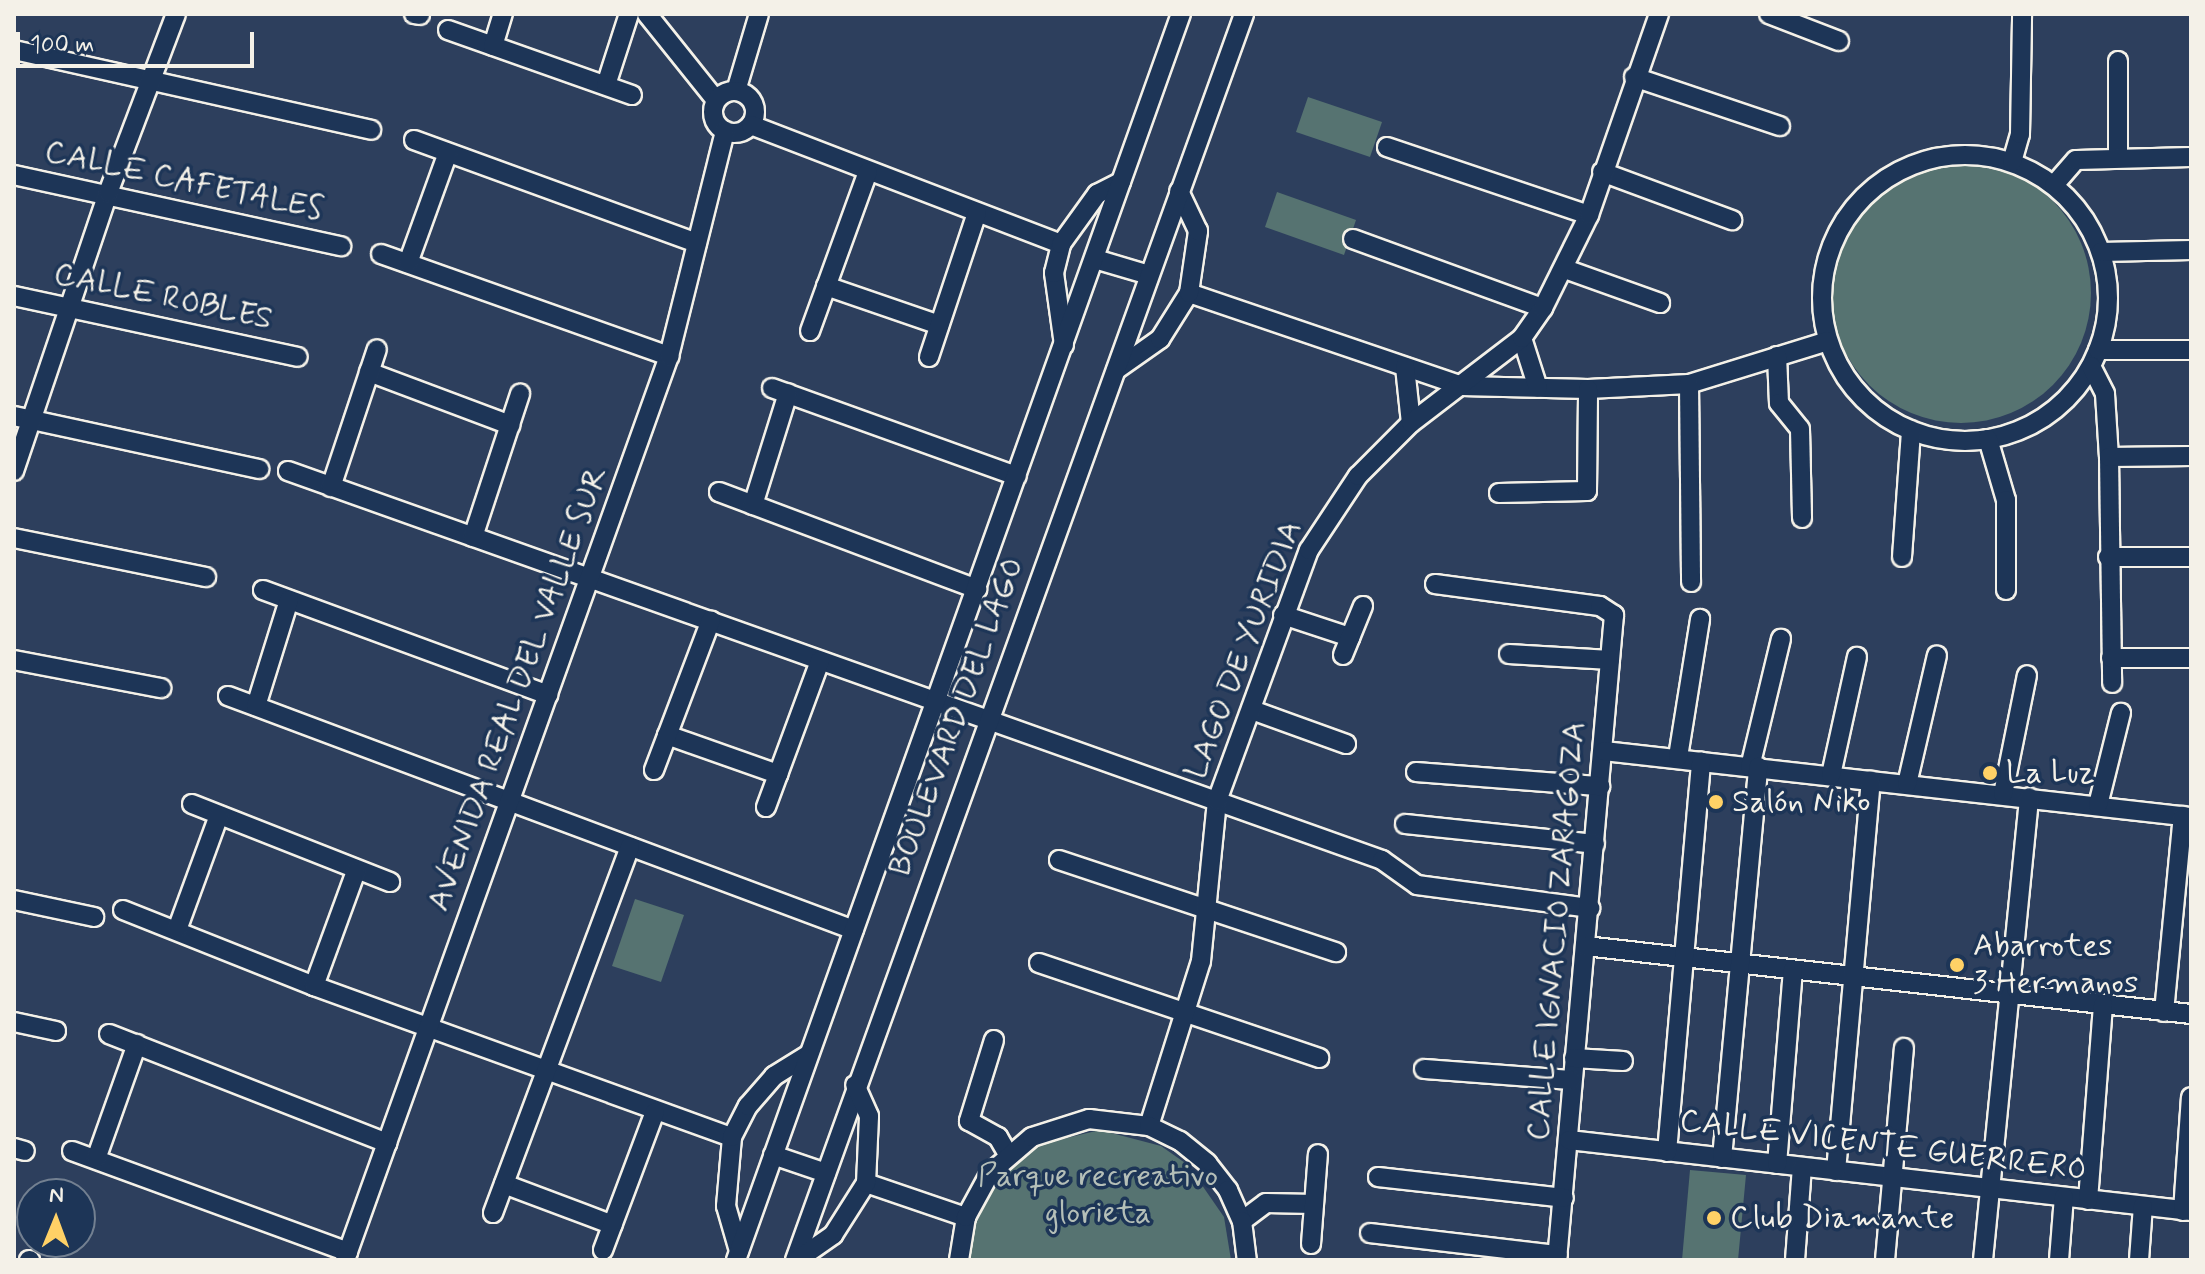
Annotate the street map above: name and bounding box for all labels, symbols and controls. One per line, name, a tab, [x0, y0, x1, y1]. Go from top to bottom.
scale bar	[20, 16, 258, 66]
text: 100 m	[30, 30, 94, 61]
street label: CALLE CAFETALES	[39, 132, 329, 230]
street label: CALLE ROBLES	[46, 254, 280, 340]
street label: AVENIDA REAL DEL VALLE SUR	[421, 466, 615, 912]
street label: LAGO DE YURIDIA	[1177, 516, 1311, 784]
street label: BOULEVARD DEL LAGO	[881, 552, 1033, 882]
street label: CALLE IGNACIO ZARAGOZA	[1520, 720, 1594, 1142]
place label: La Luz	[2006, 754, 2101, 792]
marker: La Luz	[1981, 764, 1999, 782]
place label: Salón Niko	[1732, 783, 1871, 821]
marker: Salón Niko	[1707, 793, 1725, 811]
place label: Abarrotes 3 Hermanos	[1973, 928, 2138, 1003]
marker: Abarrotes 3 Hermanos	[1948, 956, 1966, 974]
street label: CALLE VICENTE GUERRERO	[1673, 1101, 2093, 1191]
park label: Parque recreativo glorieta	[978, 1158, 1218, 1233]
north arrow	[16, 1178, 96, 1258]
text: N	[49, 1182, 64, 1210]
place label: Club Diamante	[1730, 1199, 1954, 1237]
marker: Club Diamante	[1705, 1209, 1723, 1227]

